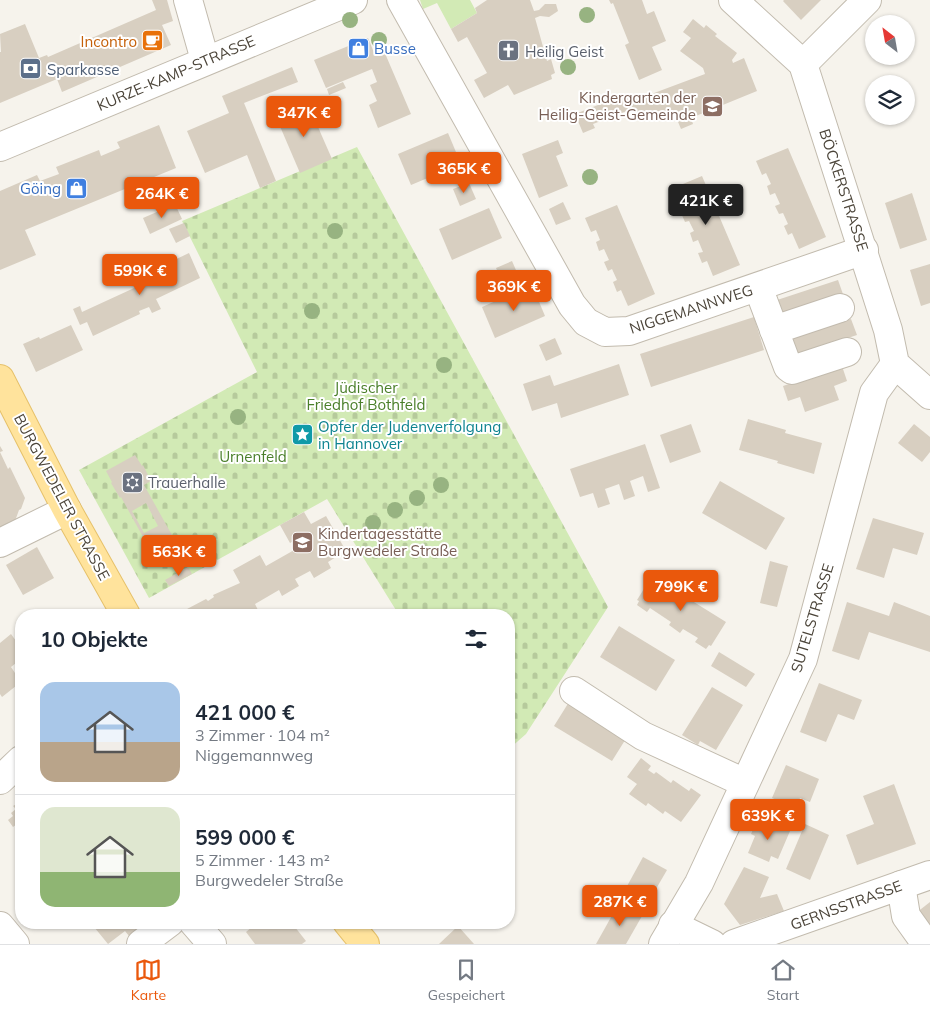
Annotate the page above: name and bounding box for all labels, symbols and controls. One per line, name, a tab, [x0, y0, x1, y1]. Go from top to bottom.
north arrow	[865, 15, 915, 65]
map controls	[865, 15, 915, 125]
cafe icon: Incontro	[141, 29, 165, 53]
street label: KURZE-KAMP-STRASSE	[94, 31, 258, 115]
place label: Incontro	[81, 32, 137, 51]
shop icon: Busse	[346, 36, 370, 60]
place label: Busse	[374, 39, 416, 58]
church icon: Heilig Geist	[497, 39, 521, 63]
place label: Heilig Geist	[525, 42, 604, 61]
bank icon: Sparkasse	[19, 57, 43, 81]
place label: Sparkasse	[47, 60, 119, 79]
button: layers	[865, 75, 915, 125]
place label: Kindergarten der Heilig-Geist-Gemeinde	[539, 88, 697, 124]
school or university icon: Kindergarten der Heilig-Geist-Gemeinde	[700, 94, 724, 118]
pin: 347K €	[263, 96, 345, 138]
text: 347K €	[277, 102, 331, 122]
street label: BÖCKERSTRASSE	[815, 126, 873, 254]
pin: 365K €	[423, 152, 505, 194]
text: 365K €	[437, 158, 491, 178]
shop icon: Göing	[65, 176, 89, 200]
pin: 264K €	[121, 176, 203, 219]
place label: Göing	[20, 179, 61, 198]
text: 264K €	[135, 183, 189, 203]
pin: 421K €	[665, 184, 747, 226]
text: 421K €	[679, 190, 733, 210]
pin: 599K €	[99, 254, 181, 296]
text: 599K €	[113, 260, 167, 280]
pin: 369K €	[473, 270, 555, 312]
text: 369K €	[487, 276, 541, 296]
street label: NIGGEMANNWEG	[627, 280, 755, 338]
park label: Jüdischer Friedhof Bothfeld	[306, 378, 426, 414]
street label: BURGWEDELER STRASSE	[10, 410, 114, 584]
place label: Opfer der Judenverfolgung in Hannover	[318, 417, 501, 453]
place icon: Opfer der Judenverfolgung in Hannover	[290, 423, 314, 447]
park label: Urnenfeld	[219, 447, 287, 466]
synagogue icon: Trauerhalle	[120, 470, 144, 494]
place label: Trauerhalle	[148, 473, 226, 492]
place label: Kindertagesstätte Burgwedeler Straße	[318, 524, 457, 560]
school or university icon: Kindertagesstätte Burgwedeler Straße	[290, 530, 314, 554]
pin: 563K €	[138, 534, 220, 577]
text: 563K €	[152, 541, 206, 561]
street label: SUTELSTRASSE	[786, 561, 838, 675]
pin: 799K €	[640, 570, 722, 612]
text: 799K €	[654, 576, 708, 596]
icon: filters	[462, 625, 490, 653]
text: 10 Objekte	[40, 626, 148, 652]
text: 421 000 €	[195, 699, 295, 725]
icon: home	[80, 702, 140, 762]
text: 3 Zimmer · 104 m²	[195, 725, 330, 745]
text: Niggemannweg	[195, 745, 313, 765]
pin: 639K €	[727, 798, 809, 841]
text: 639K €	[741, 805, 795, 825]
text: 599 000 €	[195, 824, 295, 850]
icon: home	[80, 827, 140, 887]
text: 5 Zimmer · 143 m²	[195, 850, 330, 870]
text: Burgwedeler Straße	[195, 870, 343, 890]
street label: GERNSSTRASSE	[788, 876, 905, 934]
pin: 287K €	[579, 884, 661, 927]
text: 287K €	[593, 891, 647, 911]
tab: Karte	[131, 956, 166, 1004]
tab: Gespeichert	[428, 956, 505, 1004]
tab: Start	[767, 956, 799, 1004]

